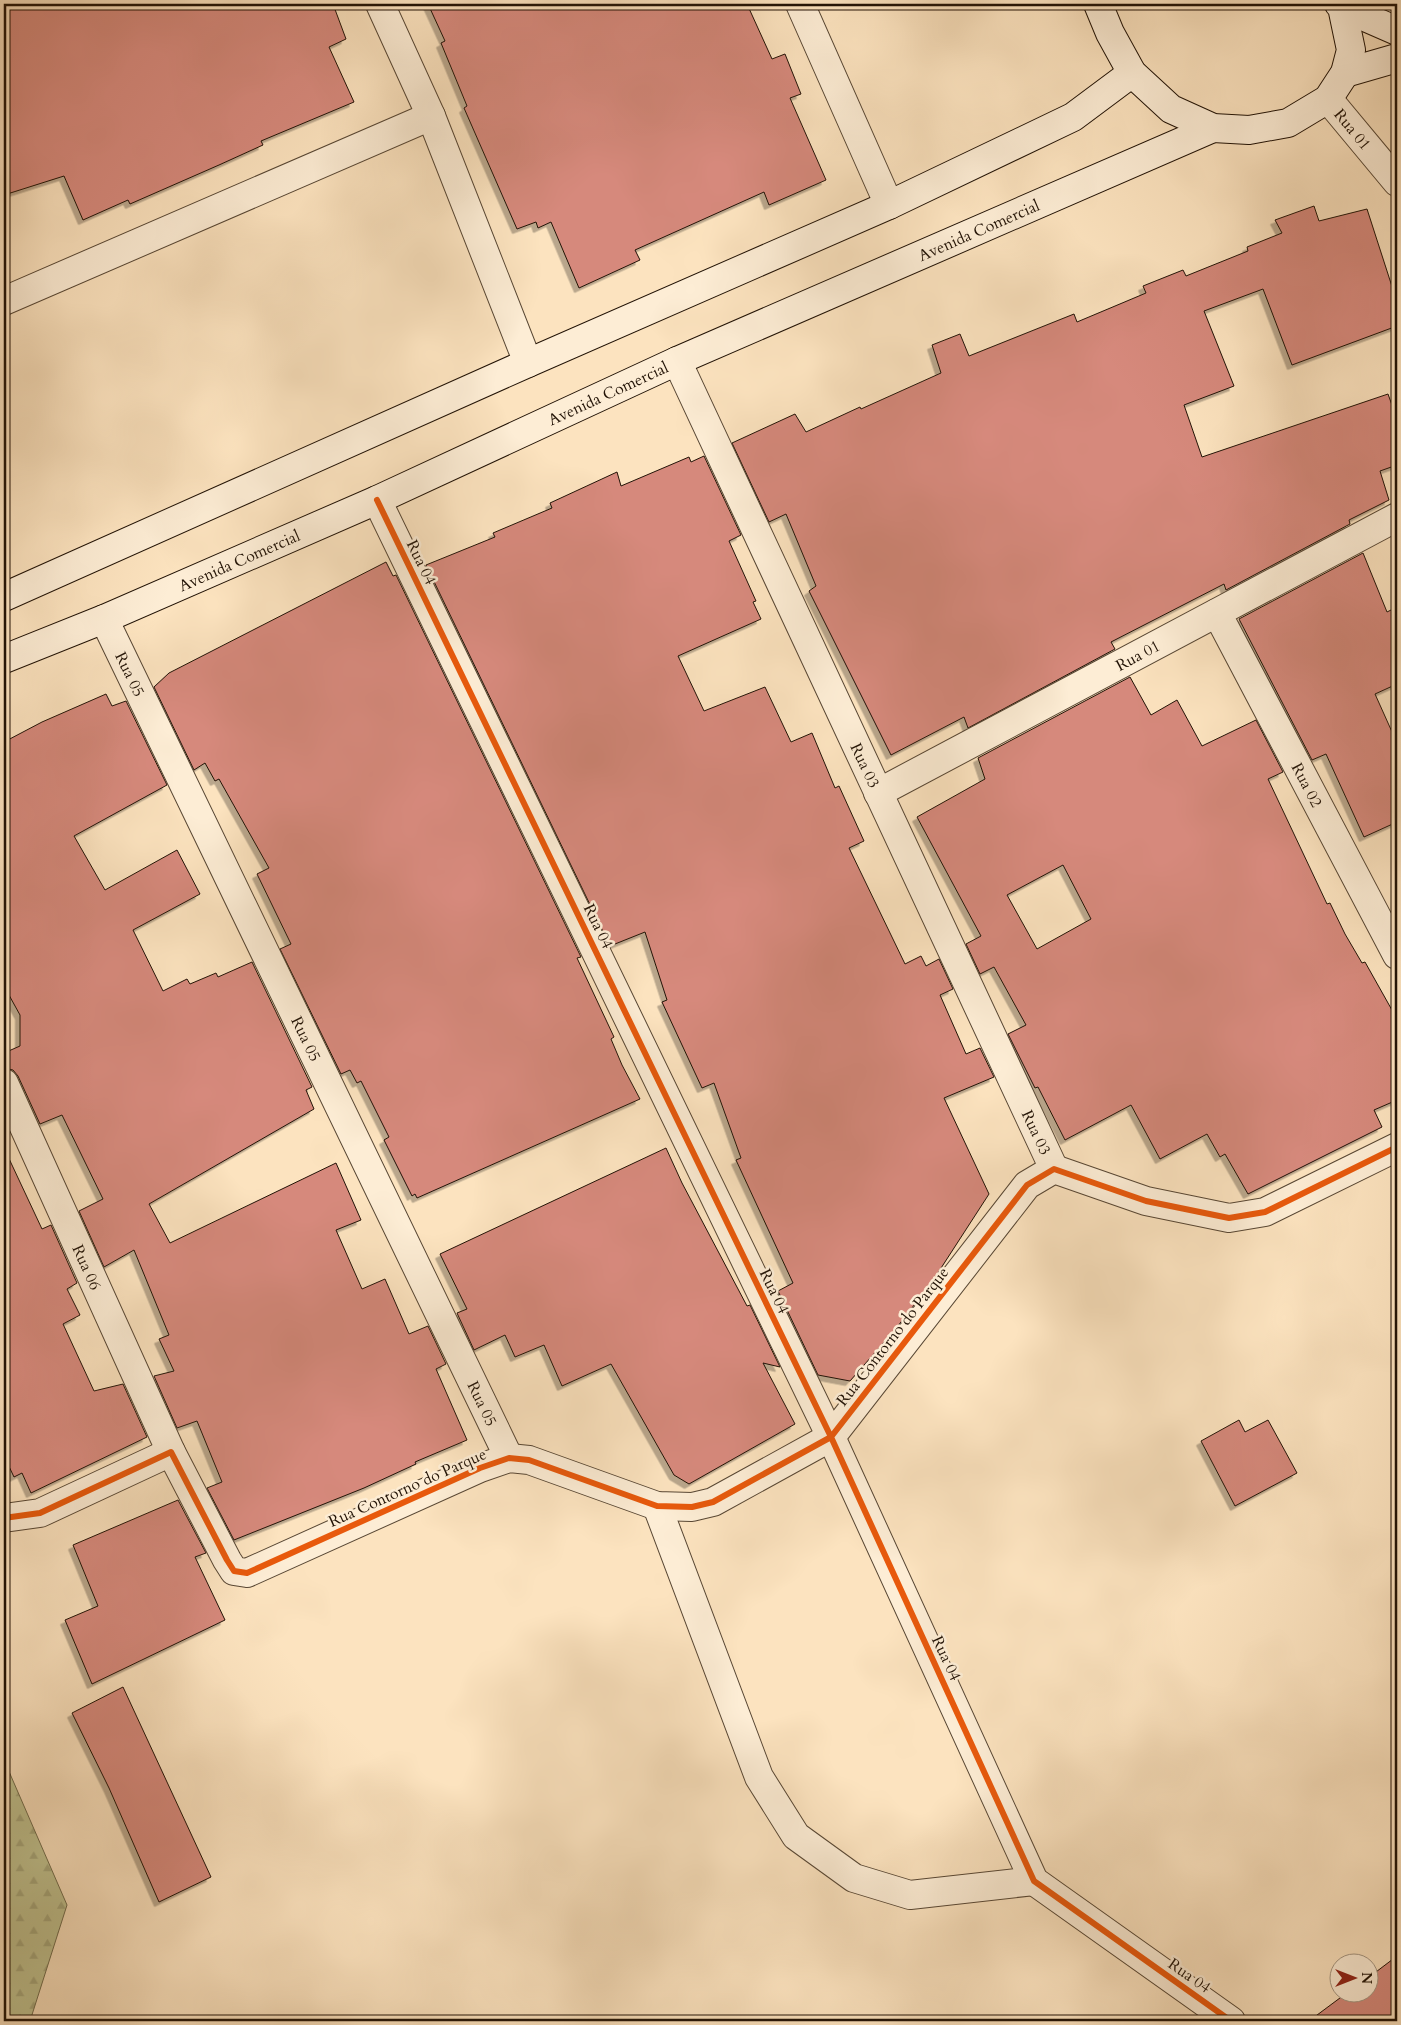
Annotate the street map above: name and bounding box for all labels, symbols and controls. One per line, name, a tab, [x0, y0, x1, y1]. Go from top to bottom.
street label: Rua 01	[1329, 104, 1376, 155]
street label: Avenida Comercial	[915, 195, 1043, 267]
street label: Avenida Comercial	[545, 357, 672, 431]
street label: Avenida Comercial	[175, 525, 304, 597]
street label: Rua 04	[401, 536, 441, 589]
street label: Rua 01	[1112, 635, 1164, 677]
street label: Rua 05	[109, 648, 150, 701]
street label: Rua 03	[845, 739, 885, 792]
street label: Rua 02	[1286, 759, 1327, 811]
street label: Rua 04	[578, 900, 618, 953]
street label: Rua 05	[285, 1013, 326, 1065]
street label: Rua 03	[1016, 1106, 1056, 1159]
street label: Rua 06	[67, 1241, 106, 1294]
street label: Rua Contorno do Parque	[832, 1262, 954, 1411]
street label: Rua 04	[754, 1265, 794, 1318]
street label: Rua 05	[462, 1378, 502, 1430]
street label: Rua Contorno do Parque	[325, 1443, 490, 1533]
street label: Rua 04	[926, 1632, 966, 1685]
north arrow	[1328, 1952, 1378, 2002]
street label: Rua 04	[1164, 1953, 1215, 1998]
text: N	[1357, 1972, 1376, 1984]

